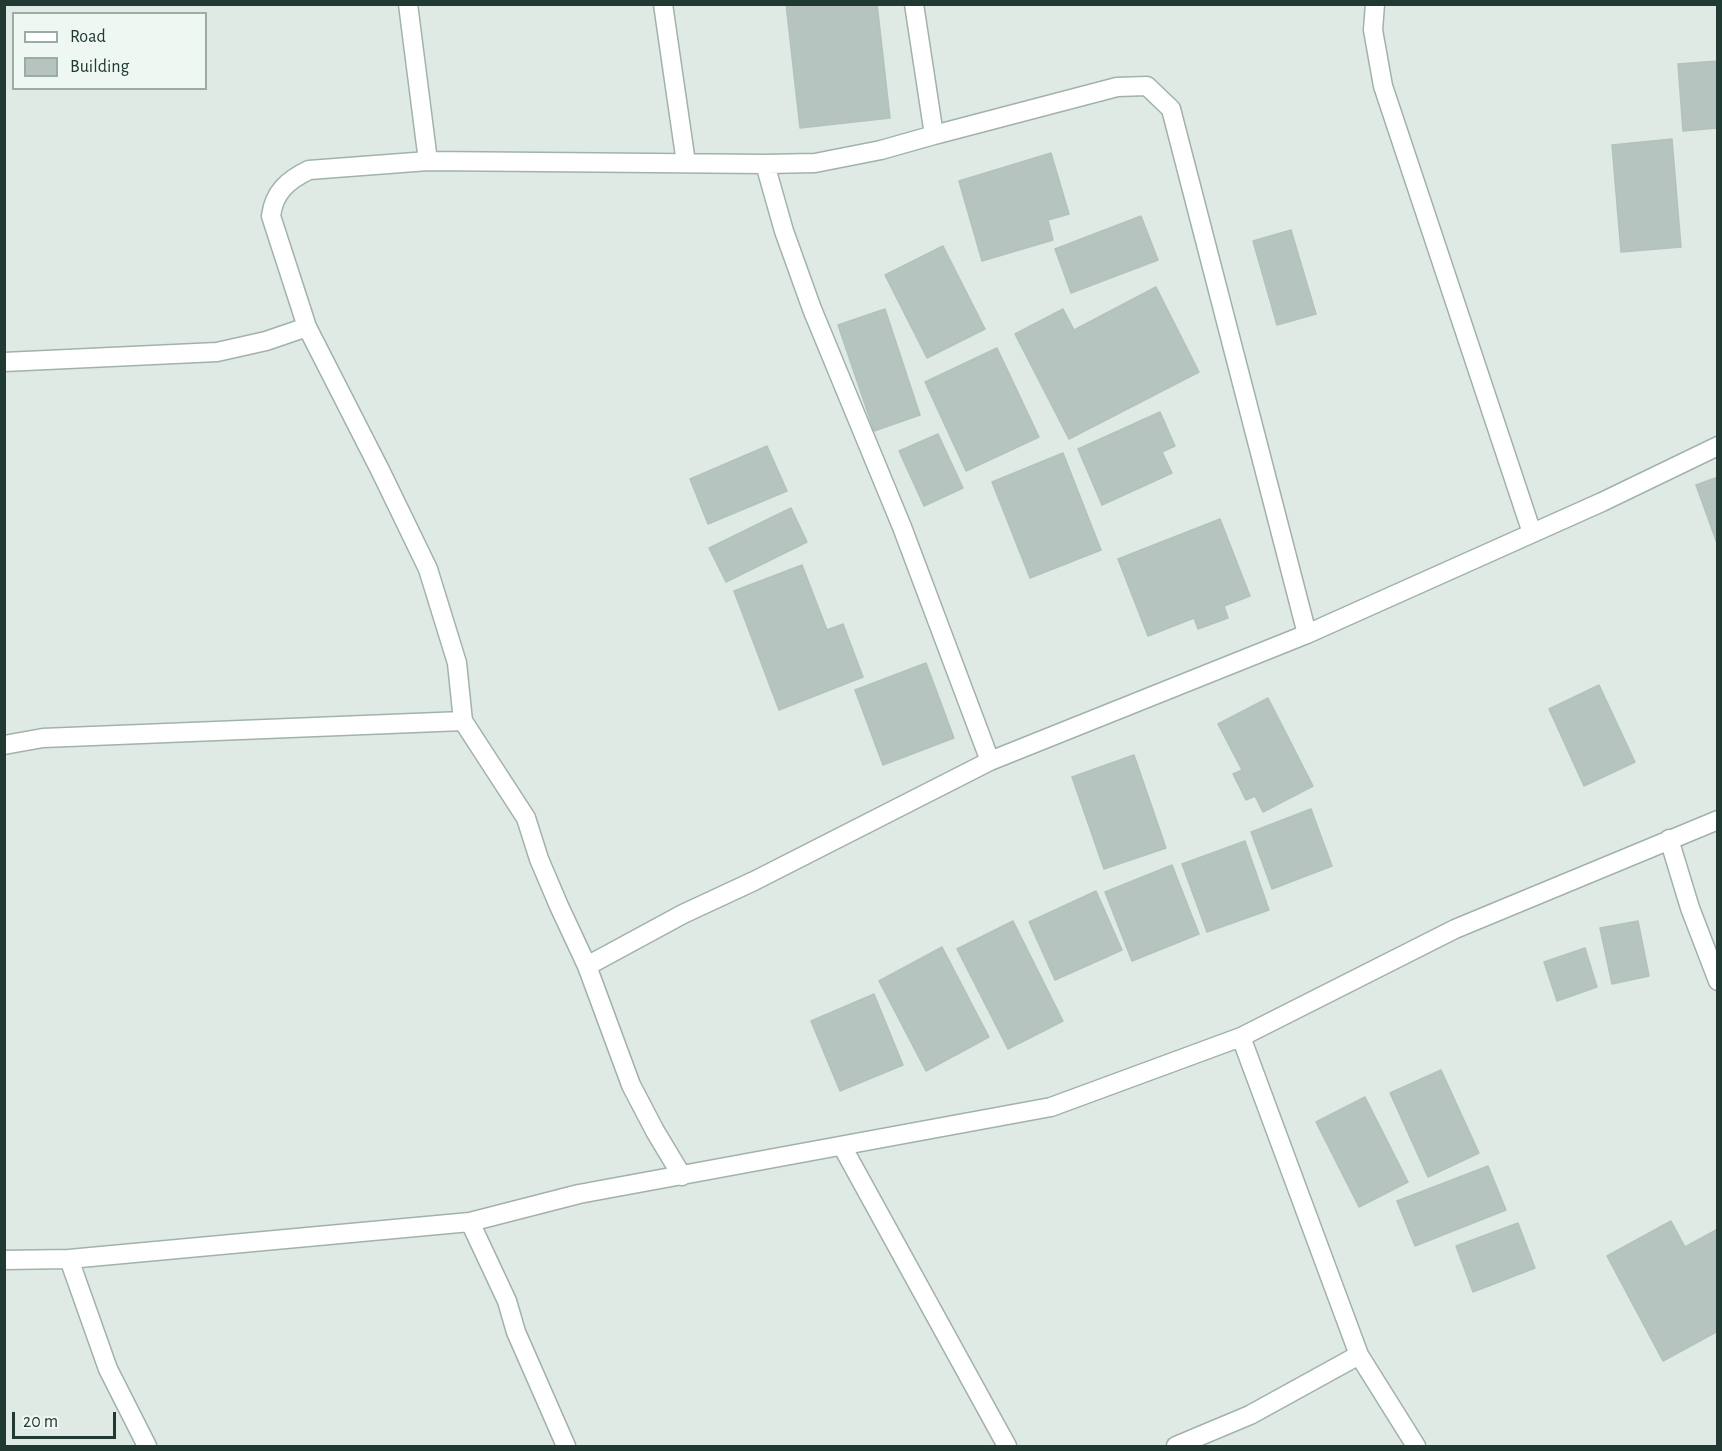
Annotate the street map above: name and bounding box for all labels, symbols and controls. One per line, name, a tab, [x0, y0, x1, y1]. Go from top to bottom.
legend	[12, 12, 207, 90]
text: Road	[70, 28, 106, 46]
text: Building	[70, 58, 129, 76]
scale bar	[15, 1400, 118, 1438]
text: 20 m	[23, 1413, 58, 1431]

